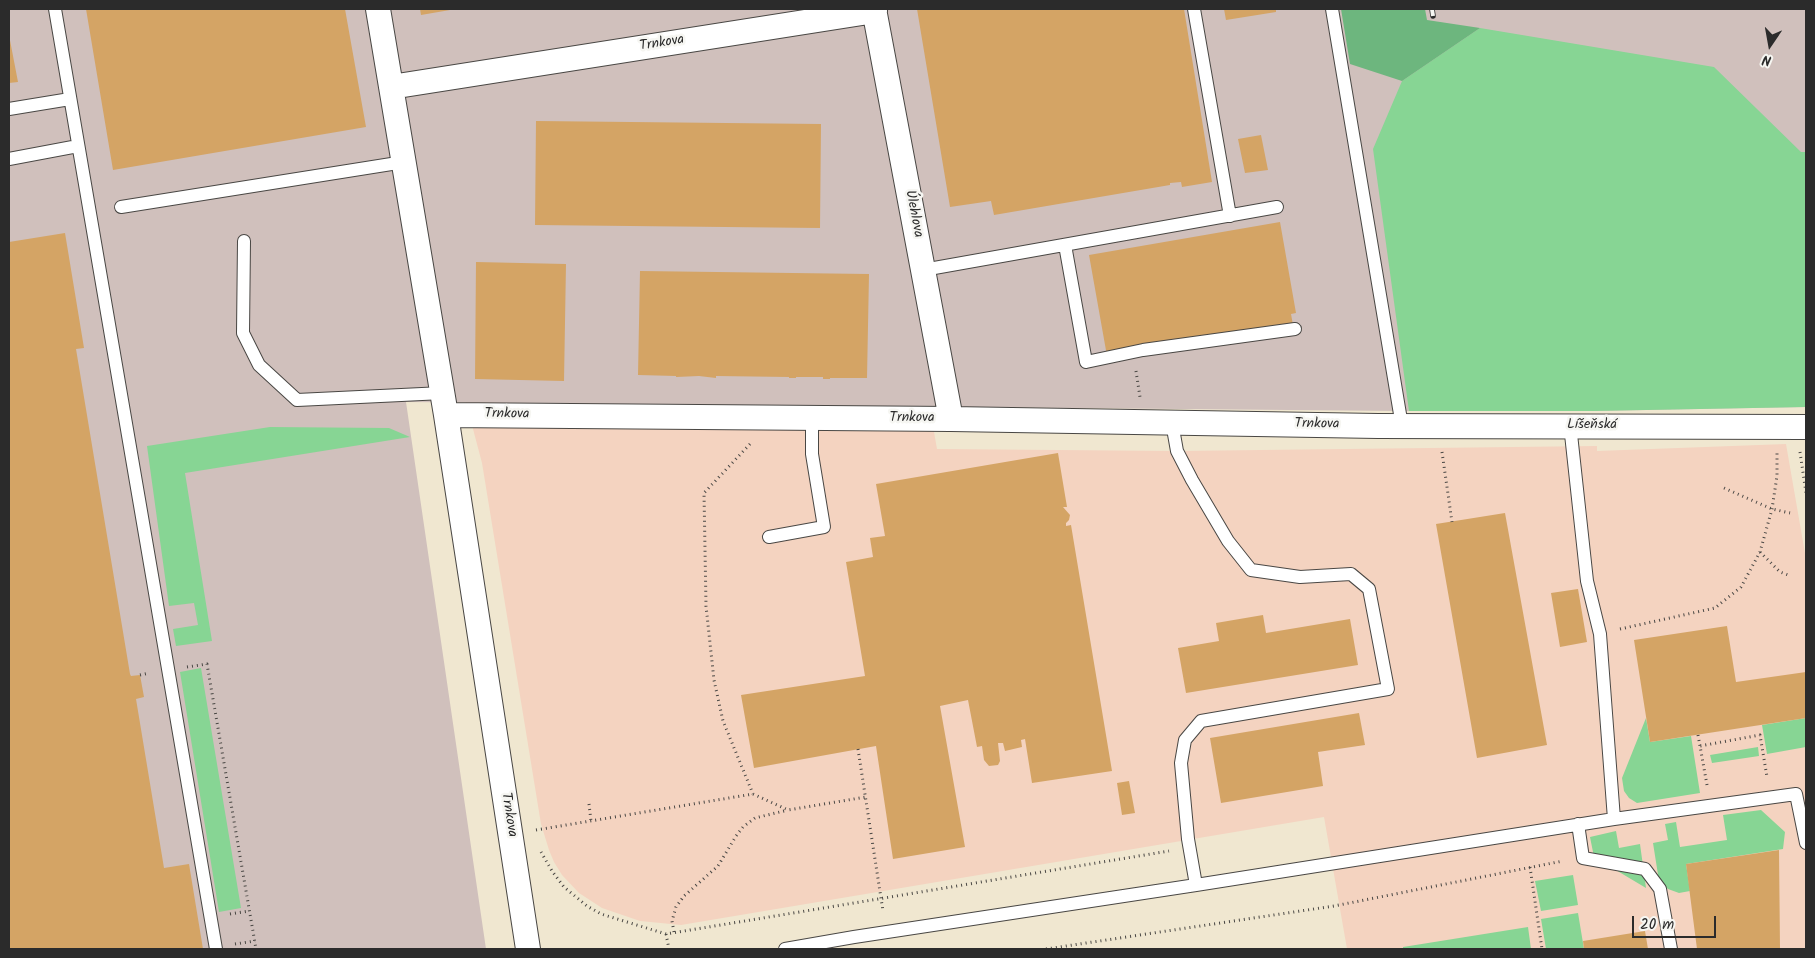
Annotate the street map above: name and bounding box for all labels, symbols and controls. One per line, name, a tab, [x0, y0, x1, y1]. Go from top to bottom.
north arrow	[1745, 20, 1795, 70]
street label: Trnkova	[638, 32, 686, 56]
text: N	[1760, 48, 1773, 71]
street label: Úlehlova	[900, 189, 926, 239]
street label: Trnkova	[484, 406, 530, 424]
street label: Trnkova	[890, 411, 934, 427]
street label: Trnkova	[1294, 416, 1340, 434]
street label: Líšeňská	[1567, 418, 1617, 434]
street label: Trnkova	[496, 791, 520, 839]
scale bar	[1635, 906, 1719, 938]
text: 20 m	[1640, 913, 1674, 937]

